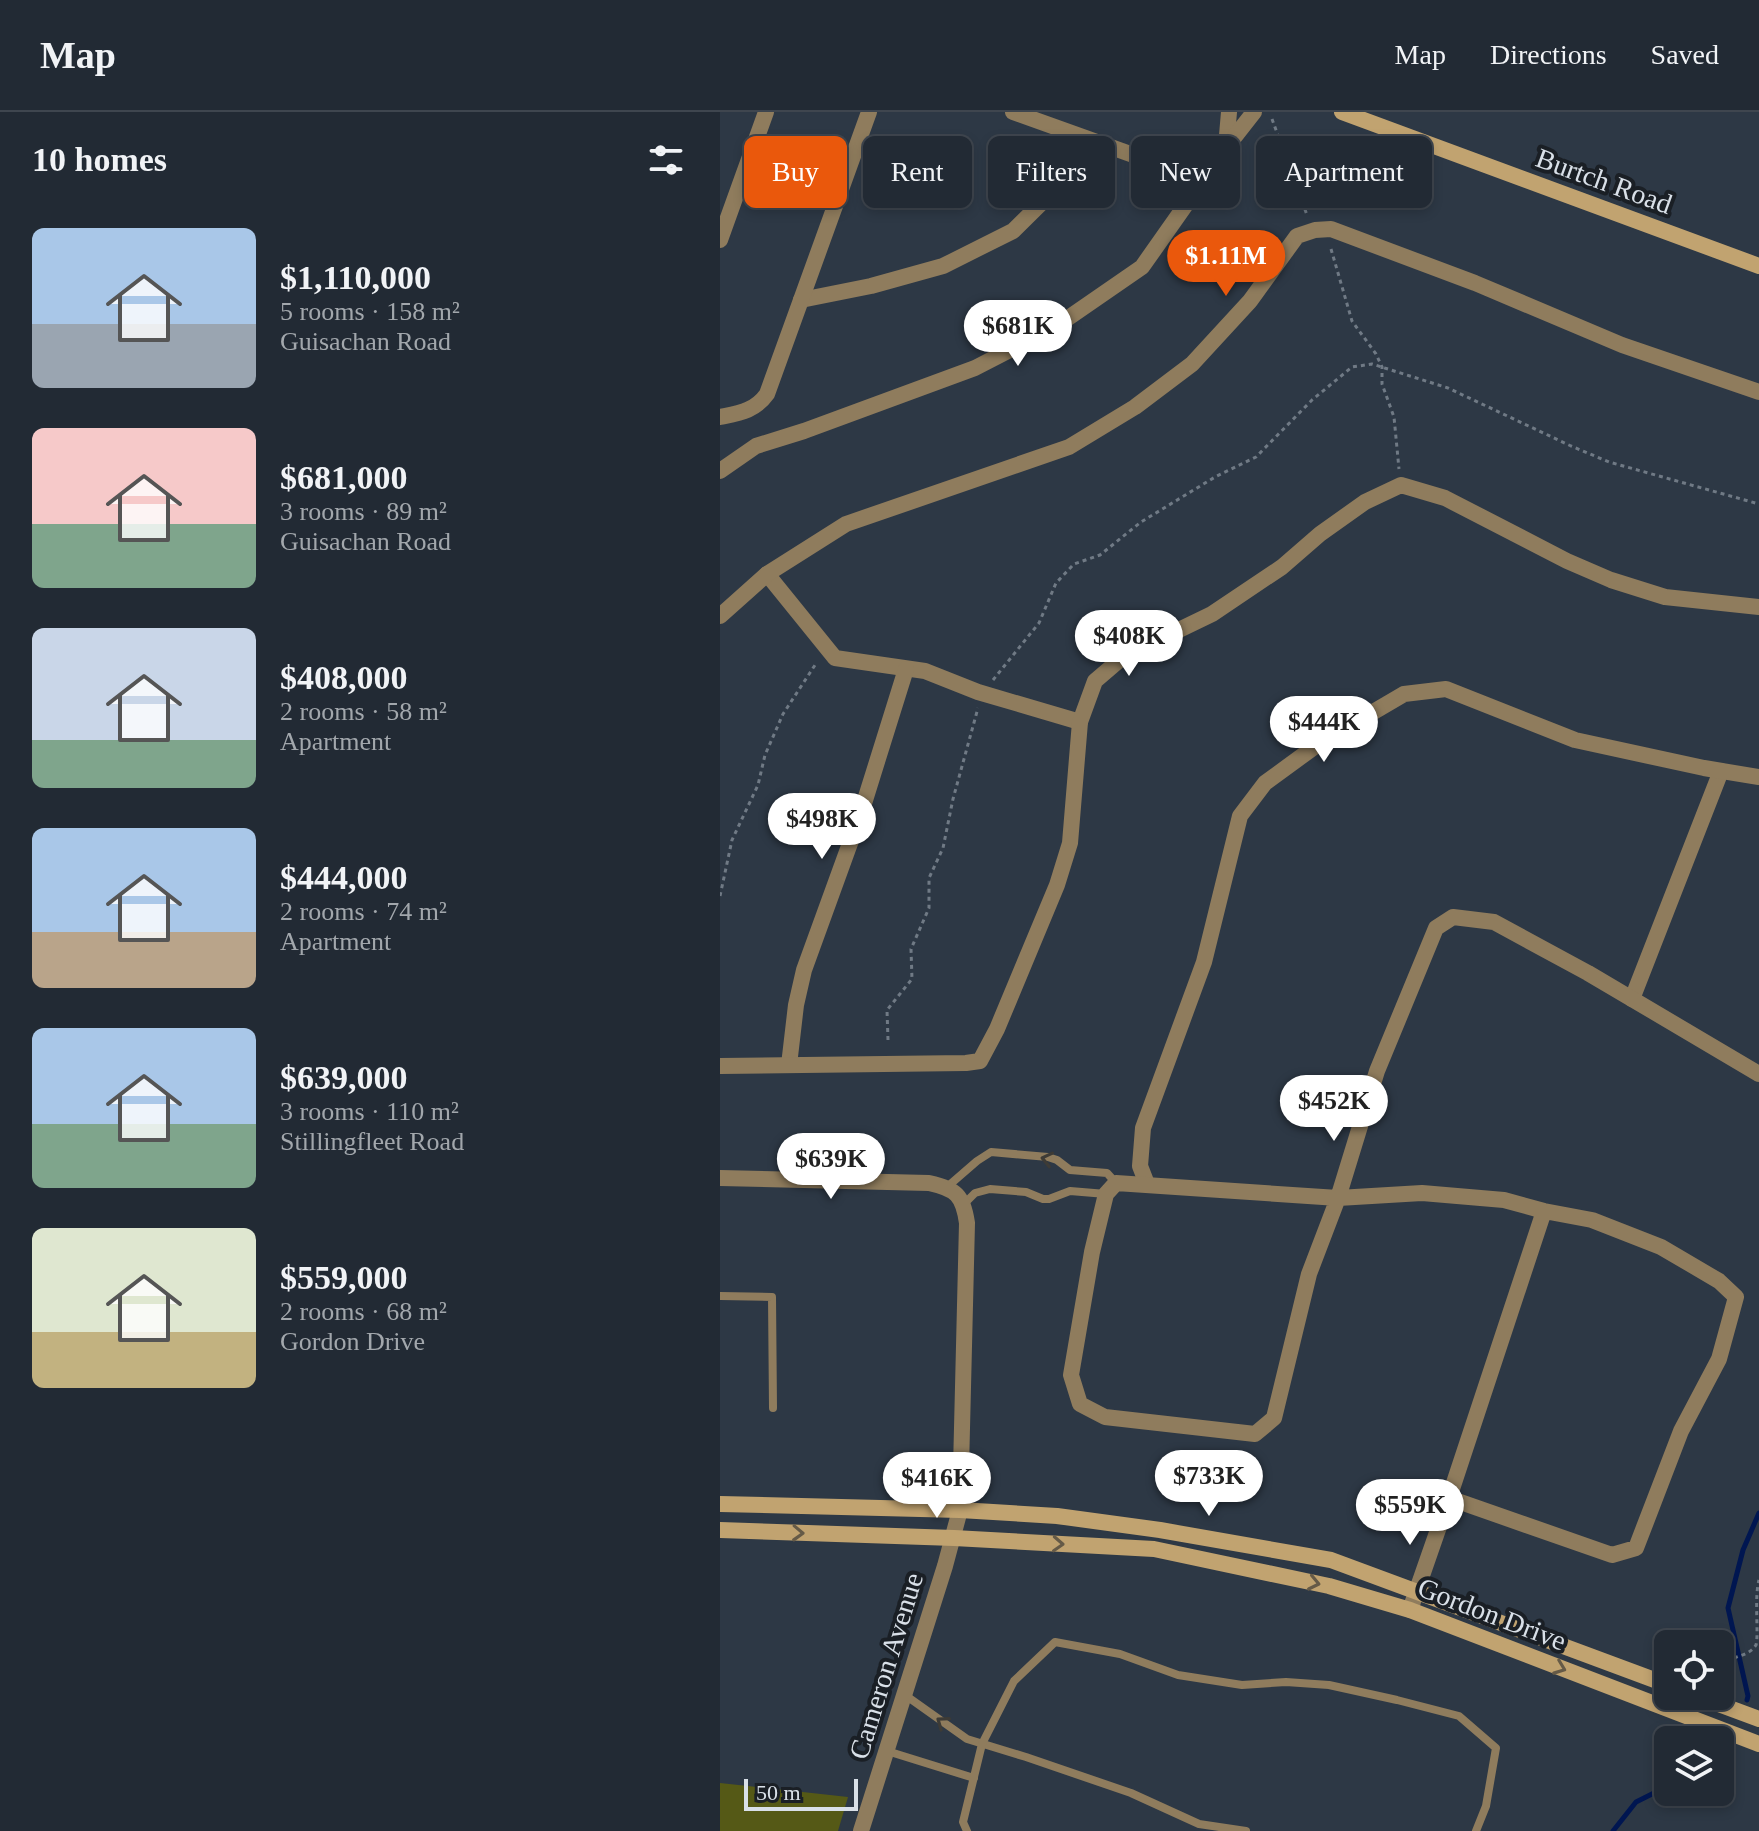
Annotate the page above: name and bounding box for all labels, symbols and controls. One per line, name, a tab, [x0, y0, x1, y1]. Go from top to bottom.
text: Map	[40, 34, 116, 76]
text: Map	[1395, 39, 1446, 70]
text: Directions	[1490, 39, 1607, 70]
text: Saved	[1651, 39, 1719, 70]
chip: Buy	[744, 136, 847, 208]
chip: Rent	[863, 136, 972, 208]
chip: Filters	[988, 136, 1115, 208]
chip: New	[1131, 136, 1240, 208]
chip: Apartment	[1256, 136, 1432, 208]
icon: filters	[644, 138, 688, 182]
text: 10 homes	[32, 141, 167, 178]
street label: Burtch Road	[1532, 142, 1676, 220]
pin: $1.11M	[1161, 230, 1291, 298]
text: $1.11M	[1185, 241, 1267, 270]
text: $1,110,000	[280, 259, 431, 296]
icon: home	[96, 260, 192, 356]
text: 5 rooms · 158 m²	[280, 297, 460, 326]
pin: $681K	[962, 300, 1074, 368]
text: $681K	[982, 311, 1054, 340]
text: Guisachan Road	[280, 327, 451, 356]
text: $681,000	[280, 459, 408, 496]
icon: home	[96, 460, 192, 556]
text: 3 rooms · 89 m²	[280, 497, 447, 526]
text: Guisachan Road	[280, 527, 451, 556]
pin: $408K	[1073, 610, 1185, 678]
text: $408K	[1093, 621, 1165, 650]
text: $408,000	[280, 659, 408, 696]
icon: home	[96, 660, 192, 756]
pin: $444K	[1268, 696, 1380, 764]
text: 2 rooms · 58 m²	[280, 697, 447, 726]
text: $444K	[1288, 707, 1360, 736]
text: Apartment	[280, 727, 391, 756]
pin: $498K	[766, 793, 878, 861]
text: $498K	[786, 804, 858, 833]
text: $444,000	[280, 859, 408, 896]
icon: home	[96, 860, 192, 956]
text: 2 rooms · 74 m²	[280, 897, 447, 926]
text: Apartment	[280, 927, 391, 956]
text: $639,000	[280, 1059, 408, 1096]
icon: home	[96, 1060, 192, 1156]
pin: $452K	[1278, 1075, 1390, 1143]
text: $452K	[1298, 1086, 1370, 1115]
text: 3 rooms · 110 m²	[280, 1097, 459, 1126]
text: Stillingfleet Road	[280, 1127, 464, 1156]
pin: $639K	[775, 1133, 887, 1201]
text: $639K	[795, 1144, 867, 1173]
one-way arrow	[1040, 1151, 1054, 1168]
text: $559,000	[280, 1259, 408, 1296]
icon: home	[96, 1260, 192, 1356]
text: 2 rooms · 68 m²	[280, 1297, 447, 1326]
text: Gordon Drive	[280, 1327, 425, 1356]
pin: $733K	[1153, 1450, 1265, 1518]
pin: $416K	[881, 1452, 993, 1520]
text: $733K	[1173, 1461, 1245, 1490]
text: $416K	[901, 1463, 973, 1492]
pin: $559K	[1354, 1479, 1466, 1547]
text: $559K	[1374, 1490, 1446, 1519]
one-way arrow	[792, 1524, 805, 1541]
one-way arrow	[1052, 1535, 1065, 1552]
street label: Cameron Avenue	[843, 1569, 929, 1763]
street label: Gordon Drive	[1413, 1572, 1571, 1656]
one-way arrow	[1307, 1573, 1321, 1590]
map controls	[1654, 1630, 1734, 1806]
button: locate	[1654, 1630, 1734, 1710]
one-way arrow	[1552, 1658, 1566, 1674]
one-way arrow	[937, 1717, 951, 1731]
button: layers	[1654, 1726, 1734, 1806]
scale bar	[744, 1775, 858, 1811]
text: 50 m	[756, 1780, 801, 1805]

